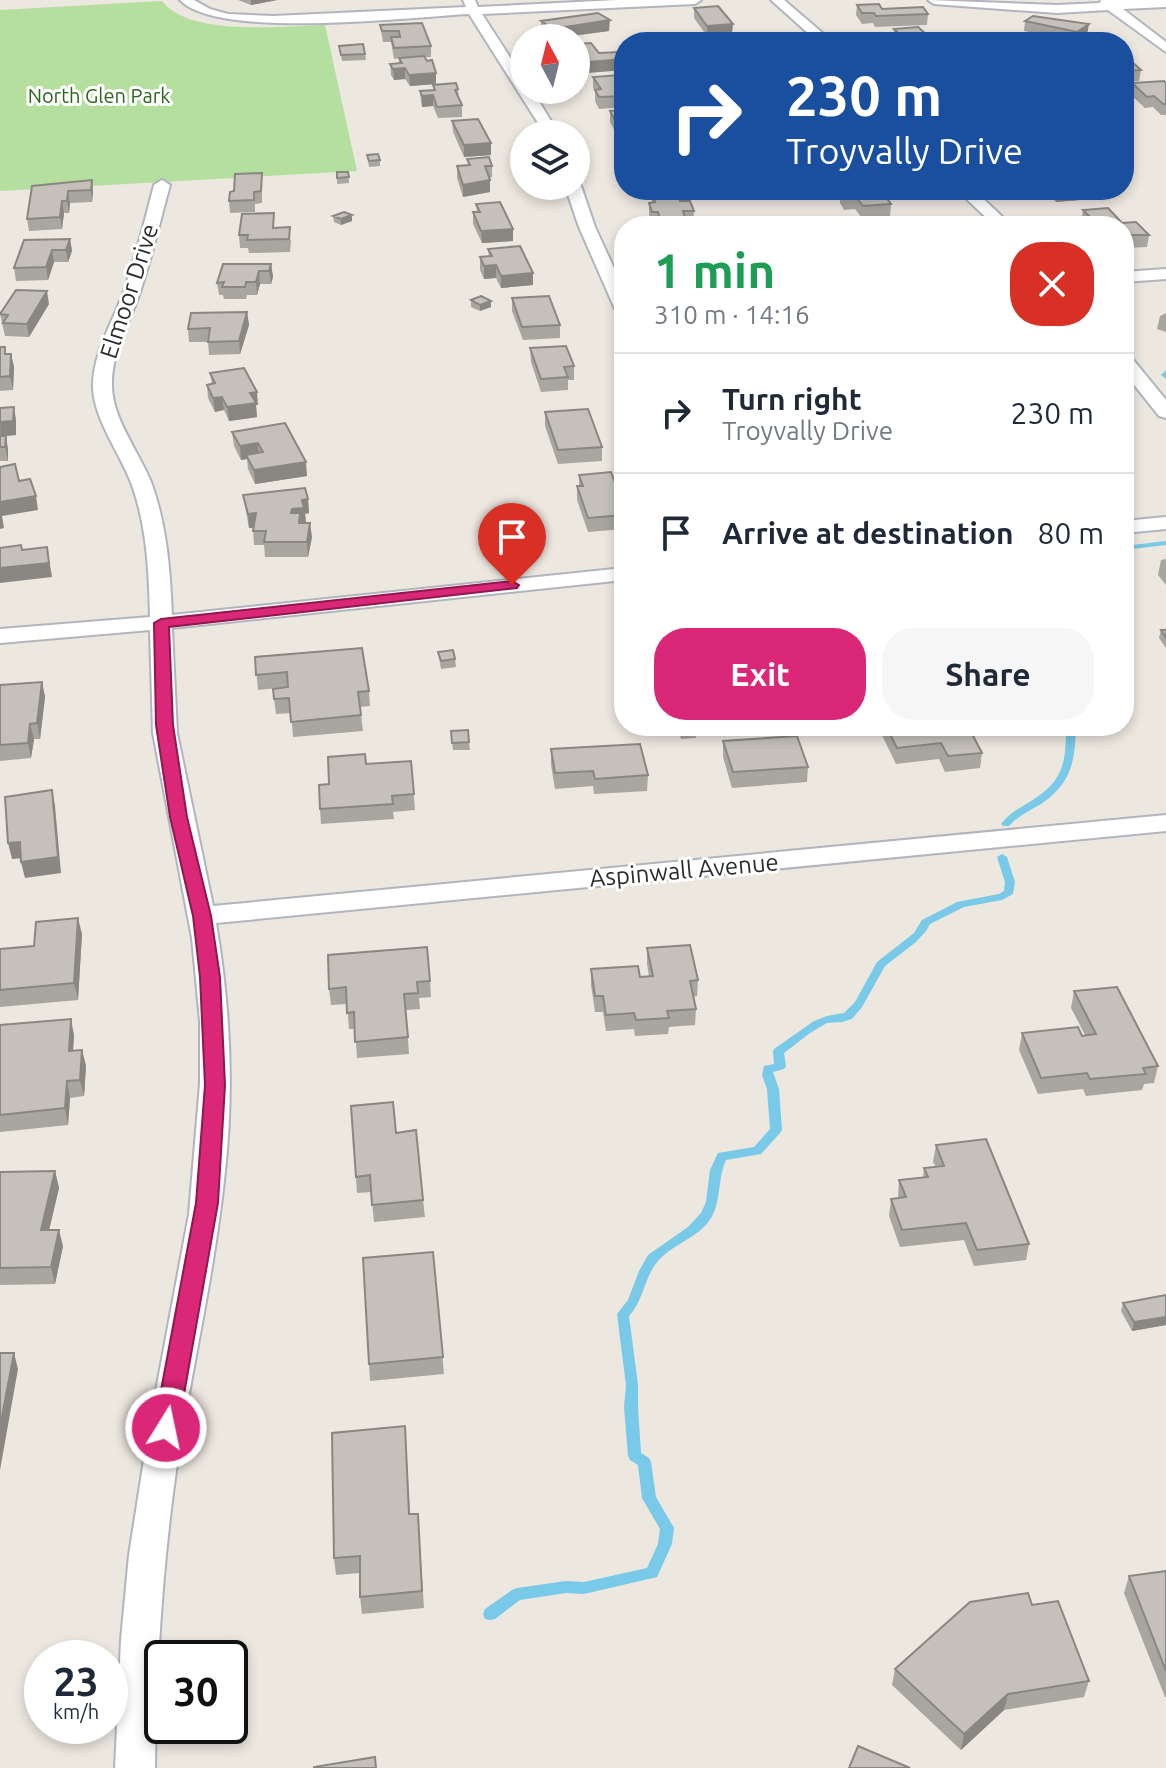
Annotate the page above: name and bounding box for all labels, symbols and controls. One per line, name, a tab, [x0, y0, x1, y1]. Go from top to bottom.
north arrow	[510, 24, 590, 104]
map controls	[510, 24, 590, 200]
icon: right	[654, 64, 758, 168]
text: 230 m	[786, 64, 942, 127]
park label: North Glen Park	[28, 84, 170, 107]
button: layers	[510, 120, 590, 200]
text: Troyvally Drive	[786, 130, 1023, 171]
street label: Elmoor Drive	[95, 220, 163, 362]
button: close	[1010, 242, 1094, 326]
text: 1 min	[654, 243, 775, 297]
text: 310 m · 14:16	[654, 300, 810, 329]
text: Turn right	[722, 382, 862, 416]
icon: right	[654, 391, 698, 435]
text: 230 m	[1010, 396, 1094, 430]
text: Troyvally Drive	[722, 416, 893, 445]
pin	[478, 503, 546, 585]
icon: arrive	[654, 511, 698, 555]
icon: arrive	[490, 515, 534, 559]
text: Arrive at destination	[722, 516, 1014, 550]
text: 80 m	[1038, 516, 1104, 550]
button: Exit	[654, 628, 866, 720]
button: Share	[882, 628, 1094, 720]
street label: Aspinwall Avenue	[588, 848, 780, 892]
position arrow	[124, 1386, 208, 1470]
speed limit sign: 30	[144, 1640, 248, 1744]
text: 23	[53, 1659, 99, 1704]
text: km/h	[53, 1700, 99, 1723]

